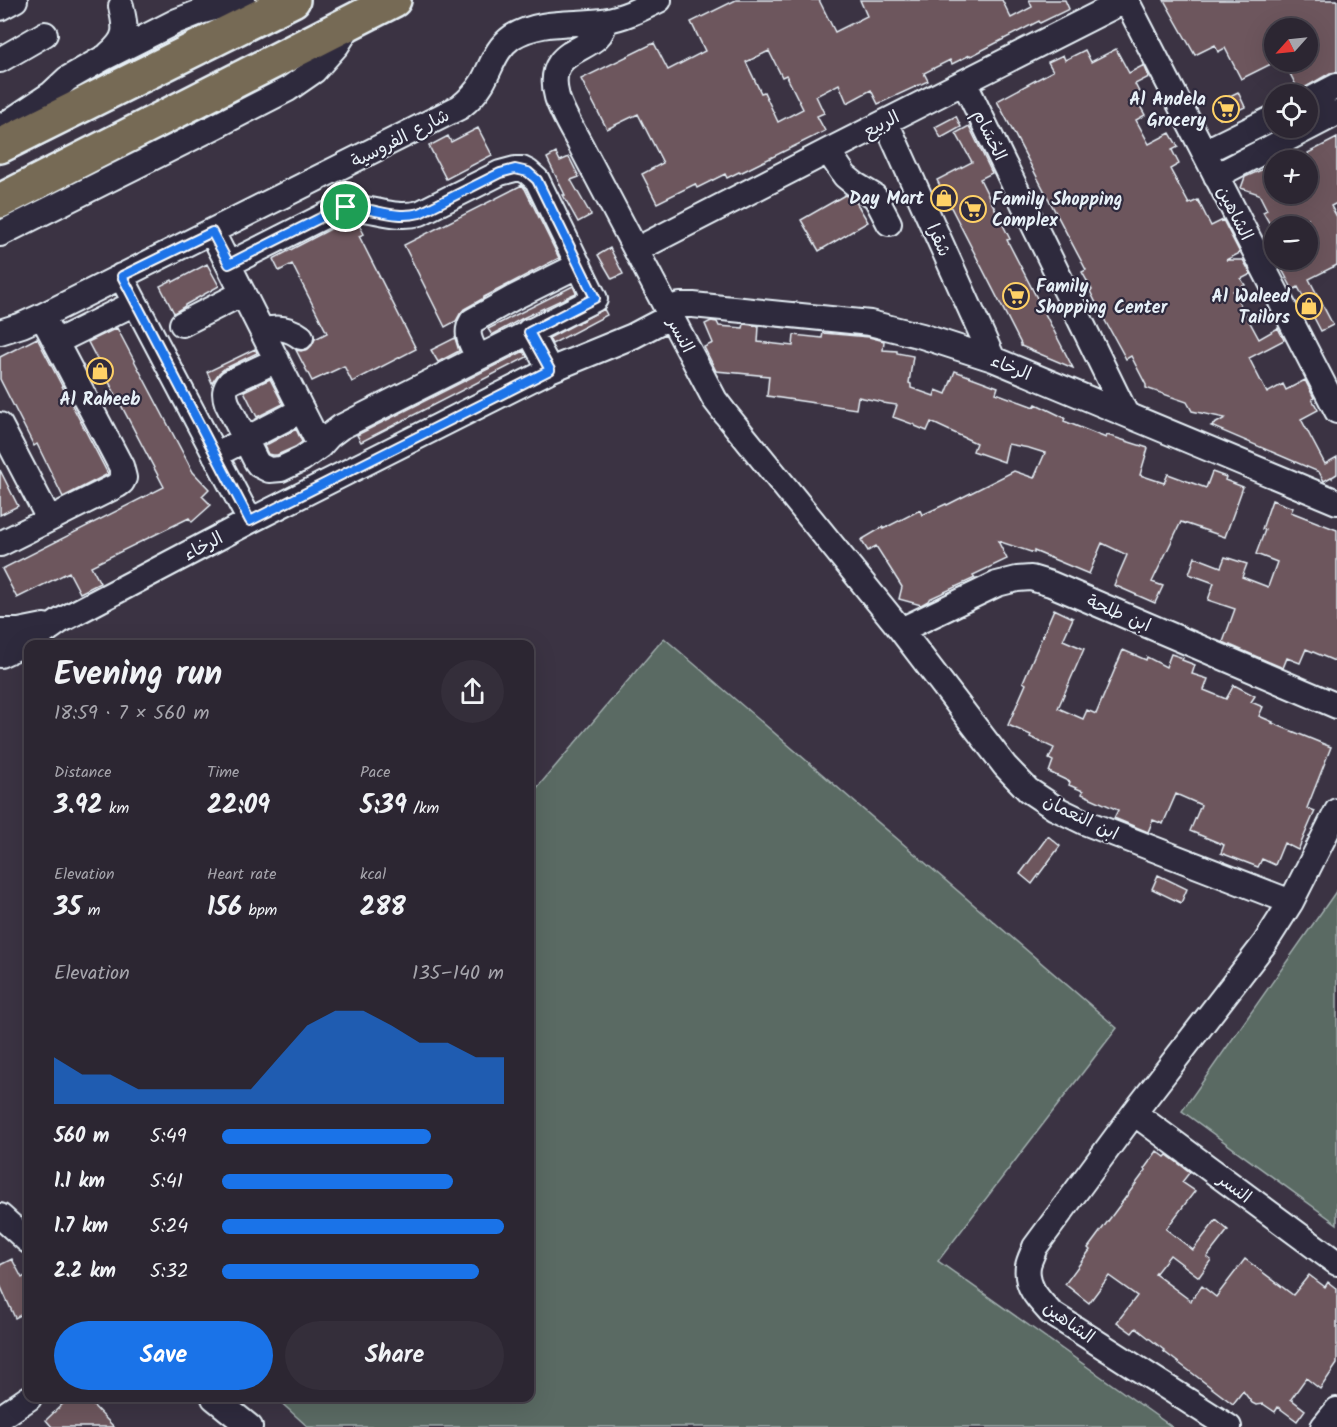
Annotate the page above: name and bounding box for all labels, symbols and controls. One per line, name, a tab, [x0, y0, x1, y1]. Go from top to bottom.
north arrow	[1264, 18, 1318, 72]
map controls	[1264, 18, 1318, 270]
button: locate	[1264, 84, 1318, 138]
place label: Al Andela Grocery	[1129, 86, 1207, 136]
supermarket icon: Al Andela Grocery	[1211, 94, 1241, 124]
street label: شارع الفروسية	[346, 102, 455, 177]
street label: الربيع	[858, 104, 905, 147]
street label: الحُسَام	[964, 105, 1014, 166]
button: +	[1264, 150, 1318, 204]
pin	[320, 181, 371, 232]
street label: الشاهين	[1208, 181, 1260, 246]
shop icon: Day Mart	[929, 183, 959, 213]
place label: Day Mart	[849, 185, 925, 214]
place label: Family Shopping Complex	[992, 186, 1122, 236]
icon: arrive	[329, 190, 362, 223]
supermarket icon: Family Shopping Complex	[958, 194, 988, 224]
button: −	[1264, 216, 1318, 270]
street label: شقرا	[918, 219, 958, 262]
place label: Family Shopping Center	[1036, 273, 1169, 323]
supermarket icon: Family Shopping Center	[1001, 281, 1031, 311]
place label: Al Waleed Tailors	[1212, 283, 1291, 333]
shop icon: Al Waleed Tailors	[1294, 291, 1324, 321]
street label: النسر	[657, 311, 701, 359]
street label: الرخاء	[986, 347, 1035, 390]
shop icon: Al Raheeb	[85, 356, 115, 386]
place label: Al Raheeb	[60, 386, 140, 415]
street label: الرخاء	[178, 525, 229, 570]
street label: ابن طلحة	[1082, 588, 1155, 641]
text: Evening run	[54, 649, 222, 702]
button: share	[441, 660, 504, 723]
text: 18:59 · 7 × 560 m	[54, 698, 209, 730]
text: Distance	[54, 760, 112, 785]
text: Time	[207, 760, 239, 785]
text: Pace	[360, 760, 391, 785]
text: 3.92	[54, 785, 103, 827]
text: 22:09	[207, 785, 270, 827]
text: 5:39	[360, 785, 407, 827]
street label: ابن النعمان	[1038, 788, 1123, 849]
text: km	[103, 796, 129, 821]
text: /km	[407, 796, 439, 821]
text: Elevation	[54, 862, 115, 887]
text: Heart rate	[207, 862, 277, 887]
text: kcal	[360, 862, 386, 887]
text: 35	[54, 887, 81, 929]
text: 156	[207, 887, 242, 929]
text: 288	[360, 887, 406, 929]
text: m	[81, 898, 101, 923]
text: bpm	[242, 898, 277, 923]
text: Elevation	[54, 958, 130, 990]
text: 135–140 m	[412, 958, 504, 990]
text: 560 m	[54, 1121, 109, 1153]
text: 5:49	[150, 1121, 186, 1153]
street label: النسر	[1209, 1165, 1257, 1212]
text: 1.1 km	[54, 1166, 105, 1198]
text: 5:41	[150, 1166, 183, 1198]
text: 1.7 km	[54, 1211, 108, 1243]
text: 5:24	[150, 1211, 188, 1243]
text: 2.2 km	[54, 1256, 116, 1288]
text: 5:32	[150, 1256, 189, 1288]
street label: الشاهين	[1036, 1294, 1100, 1352]
button: Save	[54, 1321, 273, 1390]
button: Share	[285, 1321, 504, 1390]

